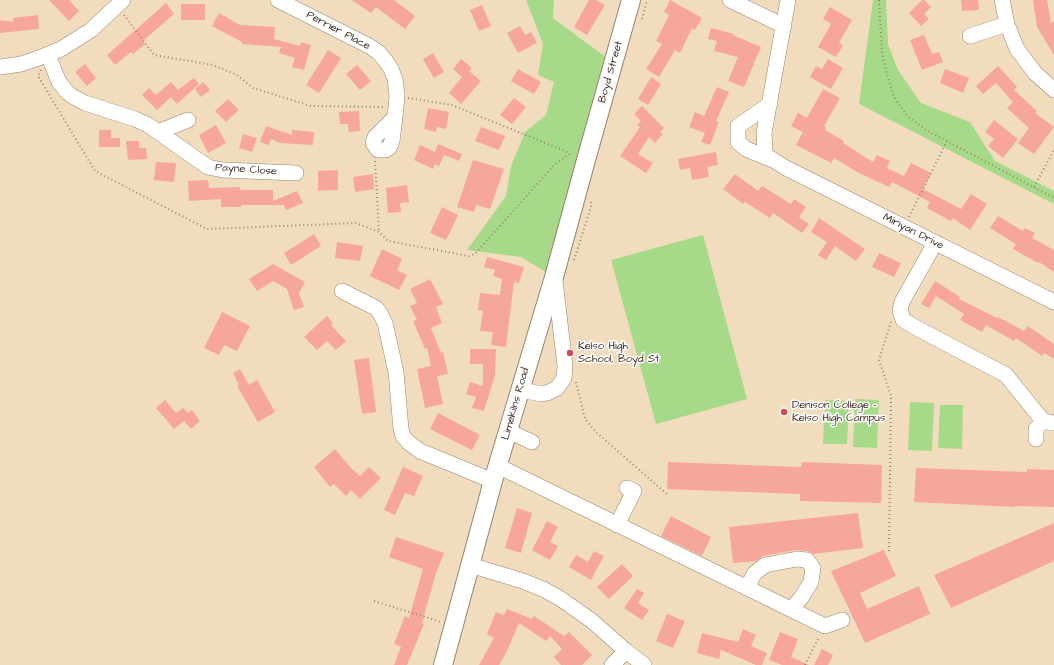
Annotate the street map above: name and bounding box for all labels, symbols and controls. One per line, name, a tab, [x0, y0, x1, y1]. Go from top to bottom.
street label: Perrier Place	[304, 9, 372, 53]
street label: Boyd Street	[596, 39, 626, 105]
street label: Payne Close	[215, 161, 277, 179]
street label: Miriyan Drive	[880, 211, 946, 253]
place label: Kelso High School, Boyd St	[578, 340, 660, 366]
marker: Kelso High School, Boyd St	[565, 348, 575, 358]
street label: Limekilns Road	[499, 366, 533, 442]
place label: Denison College - Kelso High Campus	[792, 399, 885, 425]
marker: Denison College - Kelso High Campus	[779, 407, 789, 417]

